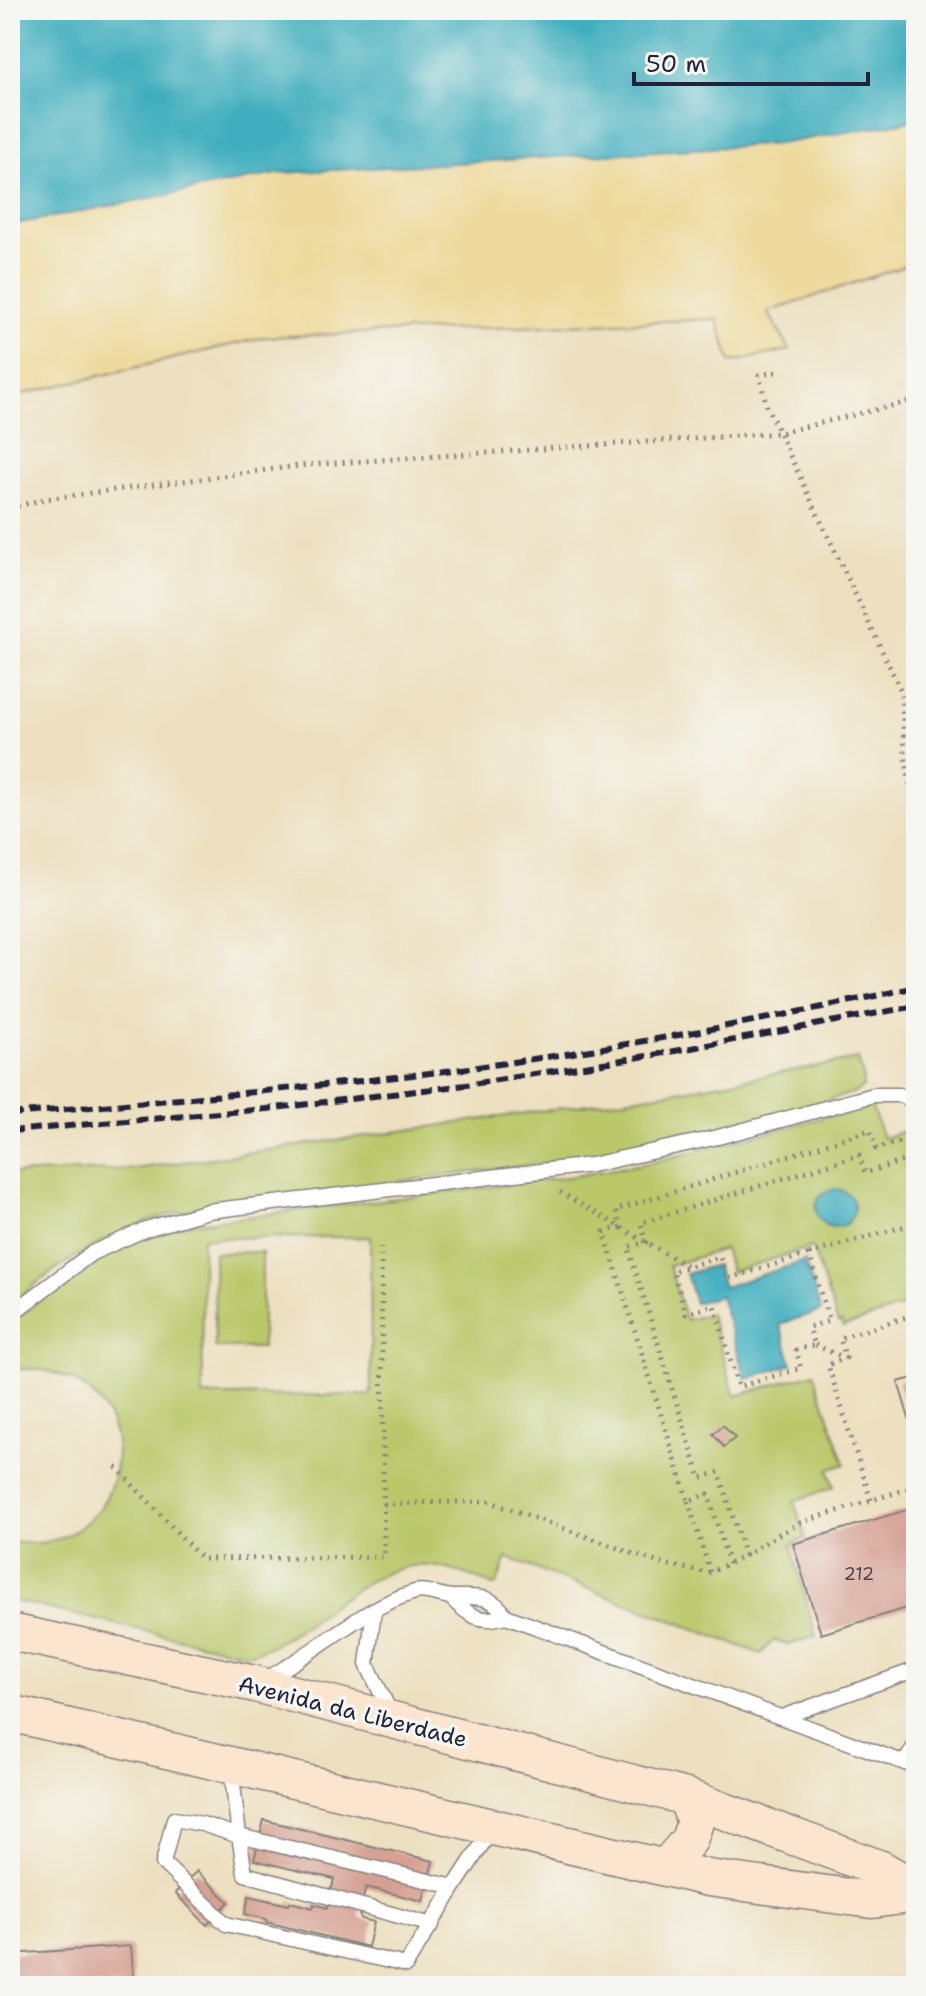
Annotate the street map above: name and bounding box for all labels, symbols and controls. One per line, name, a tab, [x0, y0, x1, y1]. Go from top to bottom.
scale bar	[634, 36, 868, 86]
text: 50 m	[646, 48, 706, 80]
house number: 212	[844, 1562, 874, 1586]
street label: Avenida da Liberdade	[236, 1669, 470, 1754]

